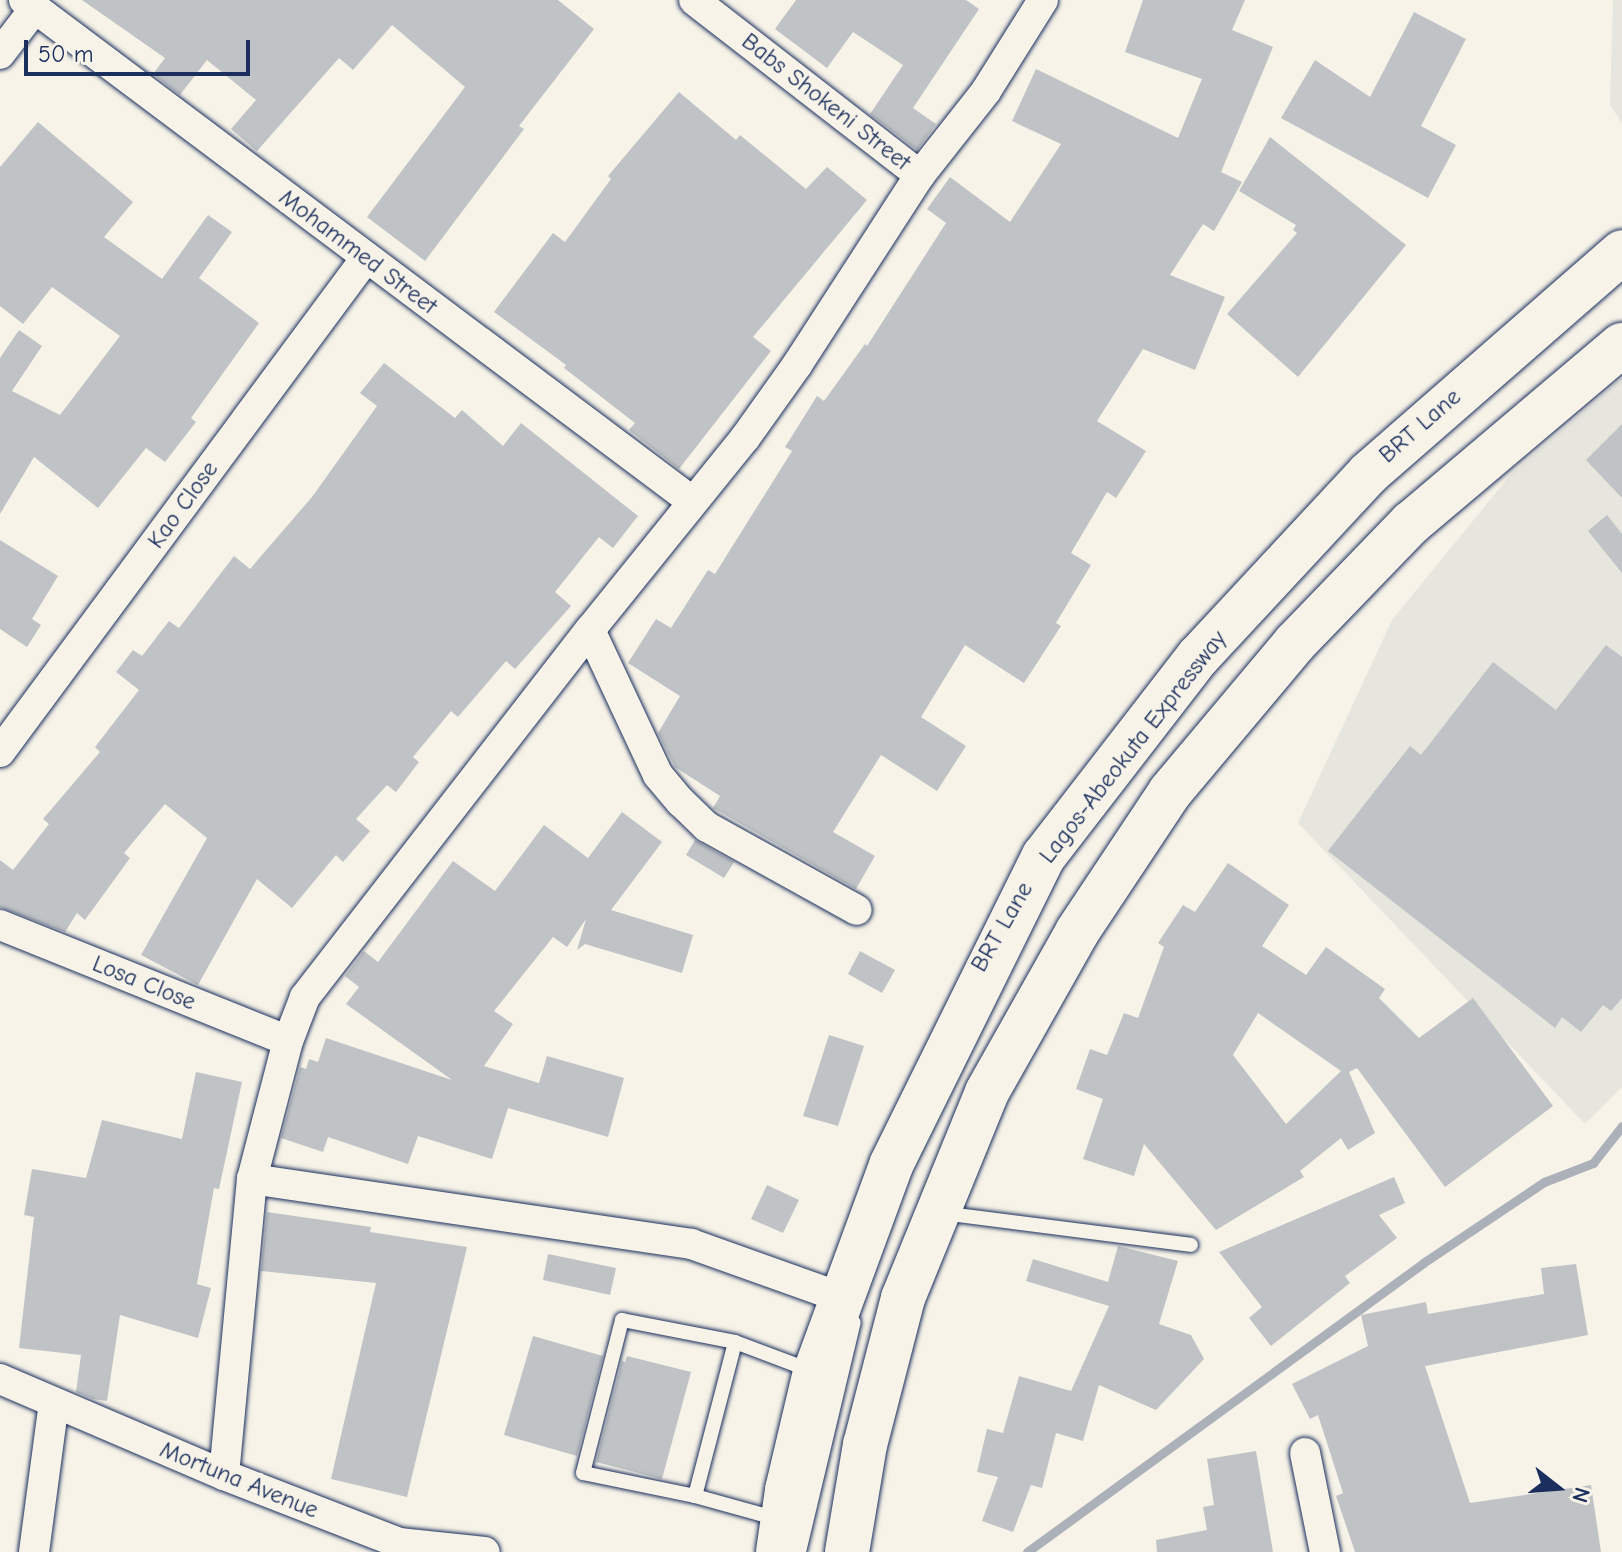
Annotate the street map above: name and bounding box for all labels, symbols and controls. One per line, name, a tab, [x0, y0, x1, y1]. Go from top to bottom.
scale bar	[28, 24, 254, 74]
street label: Babs Shokeni Street	[736, 27, 916, 177]
text: 50 m	[38, 40, 94, 68]
street label: Mohammed Street	[273, 183, 443, 321]
street label: BRT Lane	[1373, 383, 1467, 469]
street label: Kao Close	[142, 456, 224, 554]
street label: Lagos-Abeokuta Expressway	[1033, 625, 1233, 869]
street label: BRT Lane	[965, 877, 1039, 977]
street label: Losa Close	[88, 949, 200, 1017]
street label: Mortuna Avenue	[156, 1435, 322, 1525]
north arrow	[1518, 1448, 1598, 1528]
text: N	[1566, 1484, 1595, 1506]

